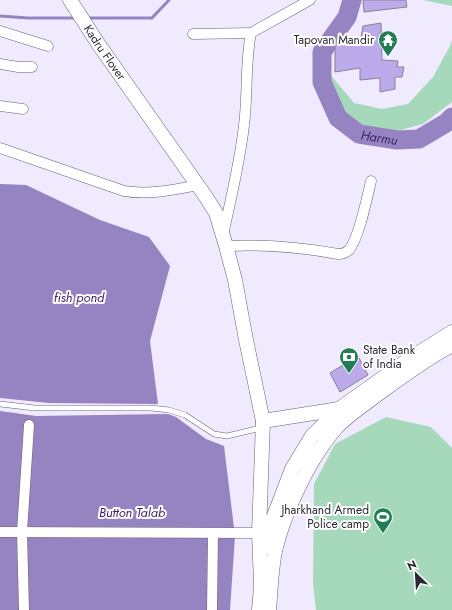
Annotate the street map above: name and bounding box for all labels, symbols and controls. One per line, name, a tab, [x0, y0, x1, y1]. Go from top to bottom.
street label: Kadru Flover	[79, 21, 131, 85]
temple icon: Tapovan Mandir	[377, 29, 399, 57]
place label: Tapovan Mandir	[294, 31, 375, 49]
water label: Harmu	[359, 125, 399, 150]
water label: fish pond	[54, 288, 105, 307]
place label: State Bank of India	[363, 341, 416, 373]
bank icon: State Bank of India	[338, 346, 360, 374]
place label: Jharkhand Armed Police camp	[279, 501, 369, 533]
water label: Button Talab	[99, 503, 166, 522]
sports icon: Jharkhand Armed Police camp	[372, 506, 394, 534]
north arrow	[396, 554, 436, 594]
text: N	[404, 556, 419, 574]

